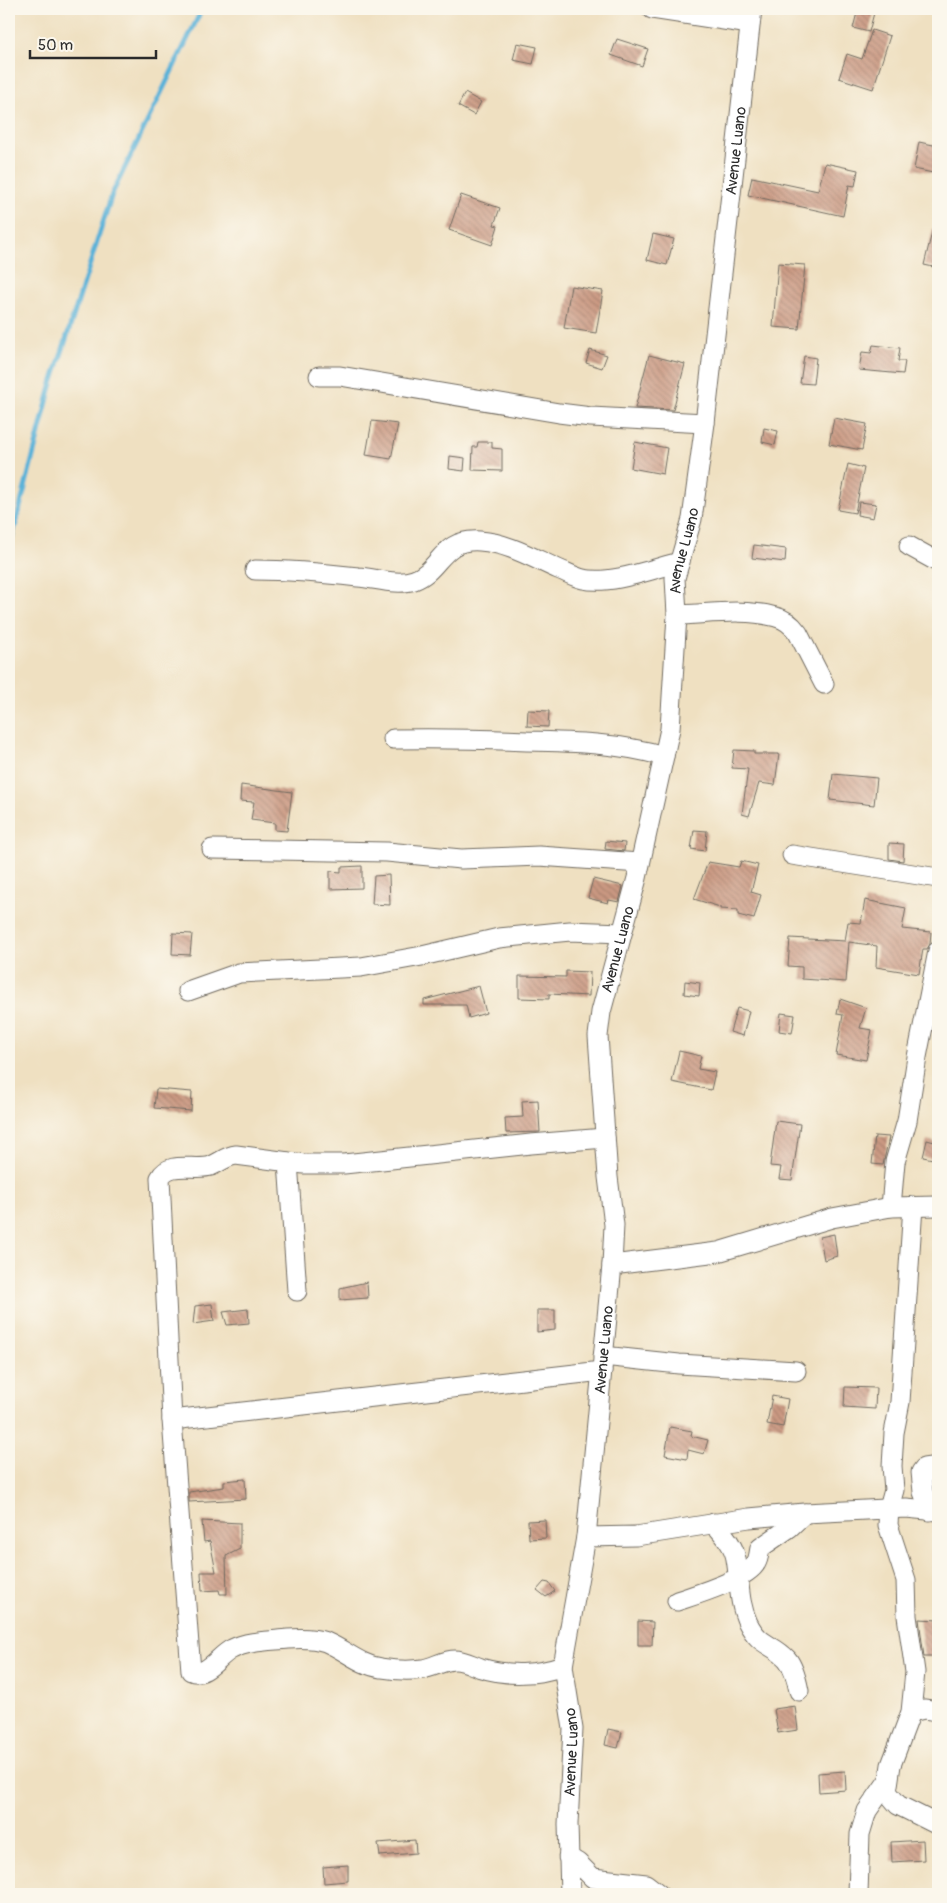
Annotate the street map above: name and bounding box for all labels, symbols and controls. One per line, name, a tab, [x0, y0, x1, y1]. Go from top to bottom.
scale bar	[30, 28, 156, 60]
text: 50 m	[38, 36, 73, 55]
street label: Avenue Luano	[721, 106, 750, 196]
street label: Avenue Luano	[666, 507, 703, 595]
street label: Avenue Luano	[597, 904, 639, 995]
street label: Avenue Luano	[590, 1305, 618, 1395]
street label: Avenue Luano	[560, 1707, 583, 1797]

